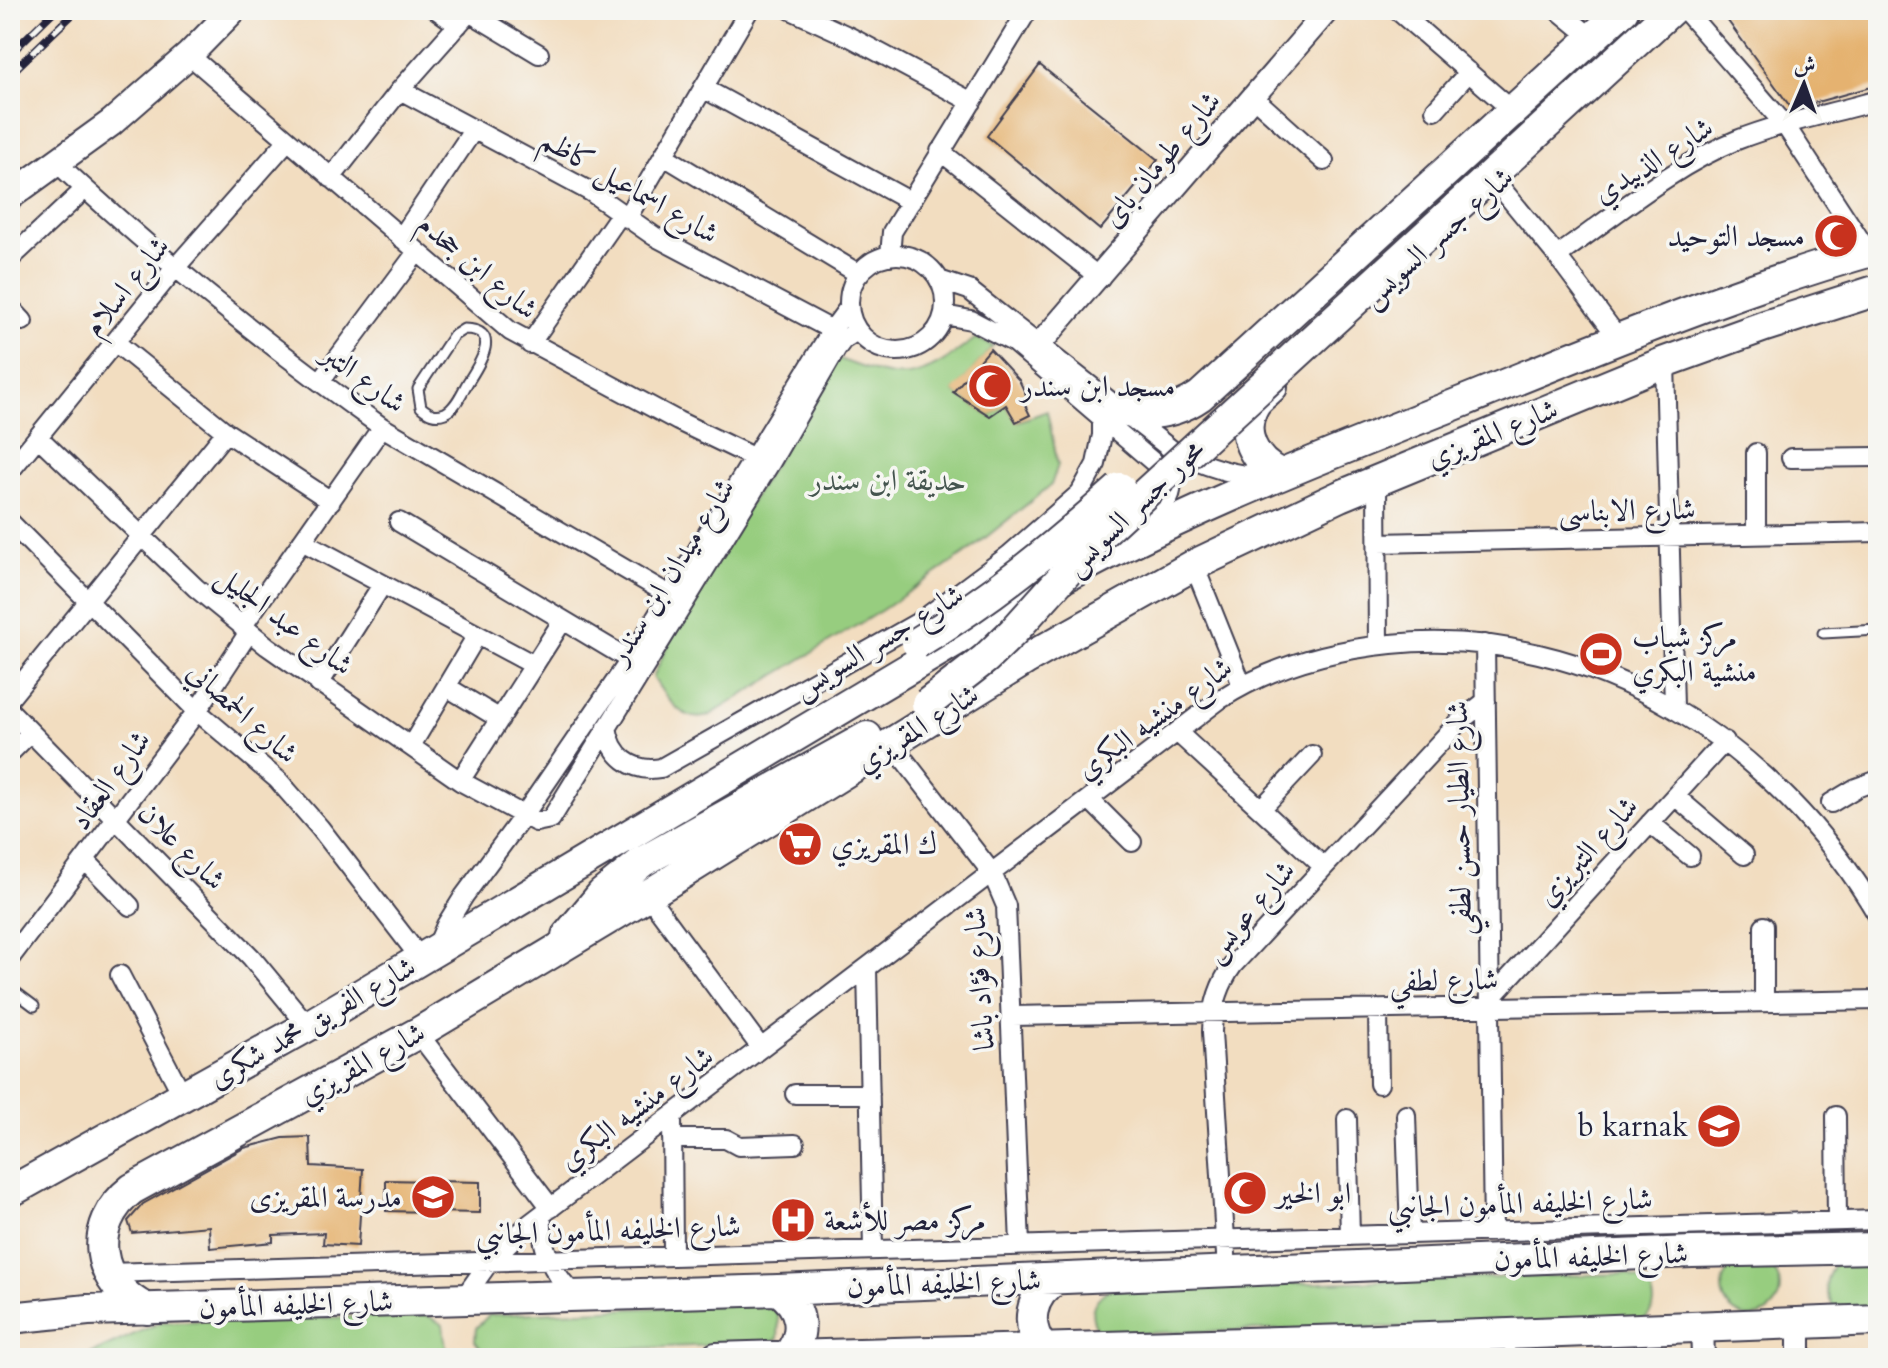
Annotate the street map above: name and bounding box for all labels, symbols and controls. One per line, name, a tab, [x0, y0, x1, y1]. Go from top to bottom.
north arrow	[1764, 44, 1844, 124]
text: ش	[1793, 50, 1816, 80]
street label: شارع طومان باى	[1092, 82, 1234, 239]
street label: شارع الذبيدي	[1585, 107, 1724, 217]
street label: شارع اسماعيل كاظم	[530, 119, 726, 260]
street label: شارع جسر السويس	[1352, 158, 1525, 320]
street label: شارع ابن جحدم	[405, 204, 547, 333]
mosque icon: مسجد التوحيد	[1812, 212, 1860, 260]
place label: مسجد التوحيد	[1668, 216, 1805, 257]
street label: شارع اسلام	[73, 228, 183, 348]
street label: شارع التبر	[308, 332, 414, 426]
mosque icon: مسجد ابن سندر	[966, 362, 1014, 410]
place label: مسجد ابن سندر	[1018, 366, 1175, 407]
street label: شارع المقريزي	[1420, 388, 1566, 482]
street label: محور جسر السويس	[1055, 430, 1214, 585]
park label: حديقة ابن سندر	[807, 460, 966, 501]
street label: شارع ميدان ابن سندر	[596, 470, 748, 677]
street label: شارع الابناسى	[1558, 489, 1696, 536]
street label: شارع عبد الجليل	[205, 555, 362, 689]
street label: شارع جسر السويس	[785, 574, 974, 712]
place label: مركز شباب منشية البكري	[1632, 617, 1757, 695]
sports icon: مركز شباب منشية البكري	[1577, 630, 1625, 678]
street label: شارع منشيه البكري	[1068, 648, 1243, 793]
street label: شارع الحمصاني	[175, 651, 307, 776]
street label: شارع المقريزي	[848, 674, 989, 786]
street label: شارع الطيار حسن لطفي	[1437, 700, 1491, 936]
street label: شارع العقاد	[60, 722, 164, 841]
street label: شارع التبريزي	[1527, 787, 1651, 918]
street label: شارع علان	[126, 793, 235, 902]
supermarket icon: ك المقريزي	[776, 820, 824, 868]
place label: ك المقريزي	[831, 824, 937, 868]
street label: شارع عويس	[1194, 852, 1308, 974]
street label: شارع فؤاد باشا	[954, 905, 1009, 1052]
street label: شارع الفريق محمد شكرى	[201, 946, 425, 1102]
street label: شارع لطفي	[1389, 959, 1499, 1011]
street label: شارع المقريزي	[292, 1012, 435, 1118]
street label: شارع منشيه البكري	[550, 1036, 725, 1184]
school or university icon: b karnak	[1695, 1102, 1743, 1150]
place label: b karnak	[1578, 1106, 1688, 1147]
mosque icon: ابو الخير	[1221, 1169, 1269, 1217]
school or university icon: مدرسة المقريزى	[409, 1173, 457, 1221]
place label: ابو الخير	[1273, 1173, 1351, 1214]
place label: مدرسة المقريزى	[249, 1177, 402, 1218]
street label: شارع الخليفه المأمون الجانبي	[1387, 1177, 1654, 1235]
hospital icon: مركز مصر للأشعة	[769, 1196, 817, 1244]
place label: مركز مصر للأشعة	[824, 1200, 986, 1241]
street label: شارع الخليفه المأمون الجانبي	[475, 1204, 742, 1262]
street label: شارع الخليفه المأمون	[1493, 1232, 1689, 1284]
street label: شارع الخليفه المأمون	[846, 1259, 1042, 1311]
street label: شارع الخليفه المأمون	[198, 1280, 394, 1332]

